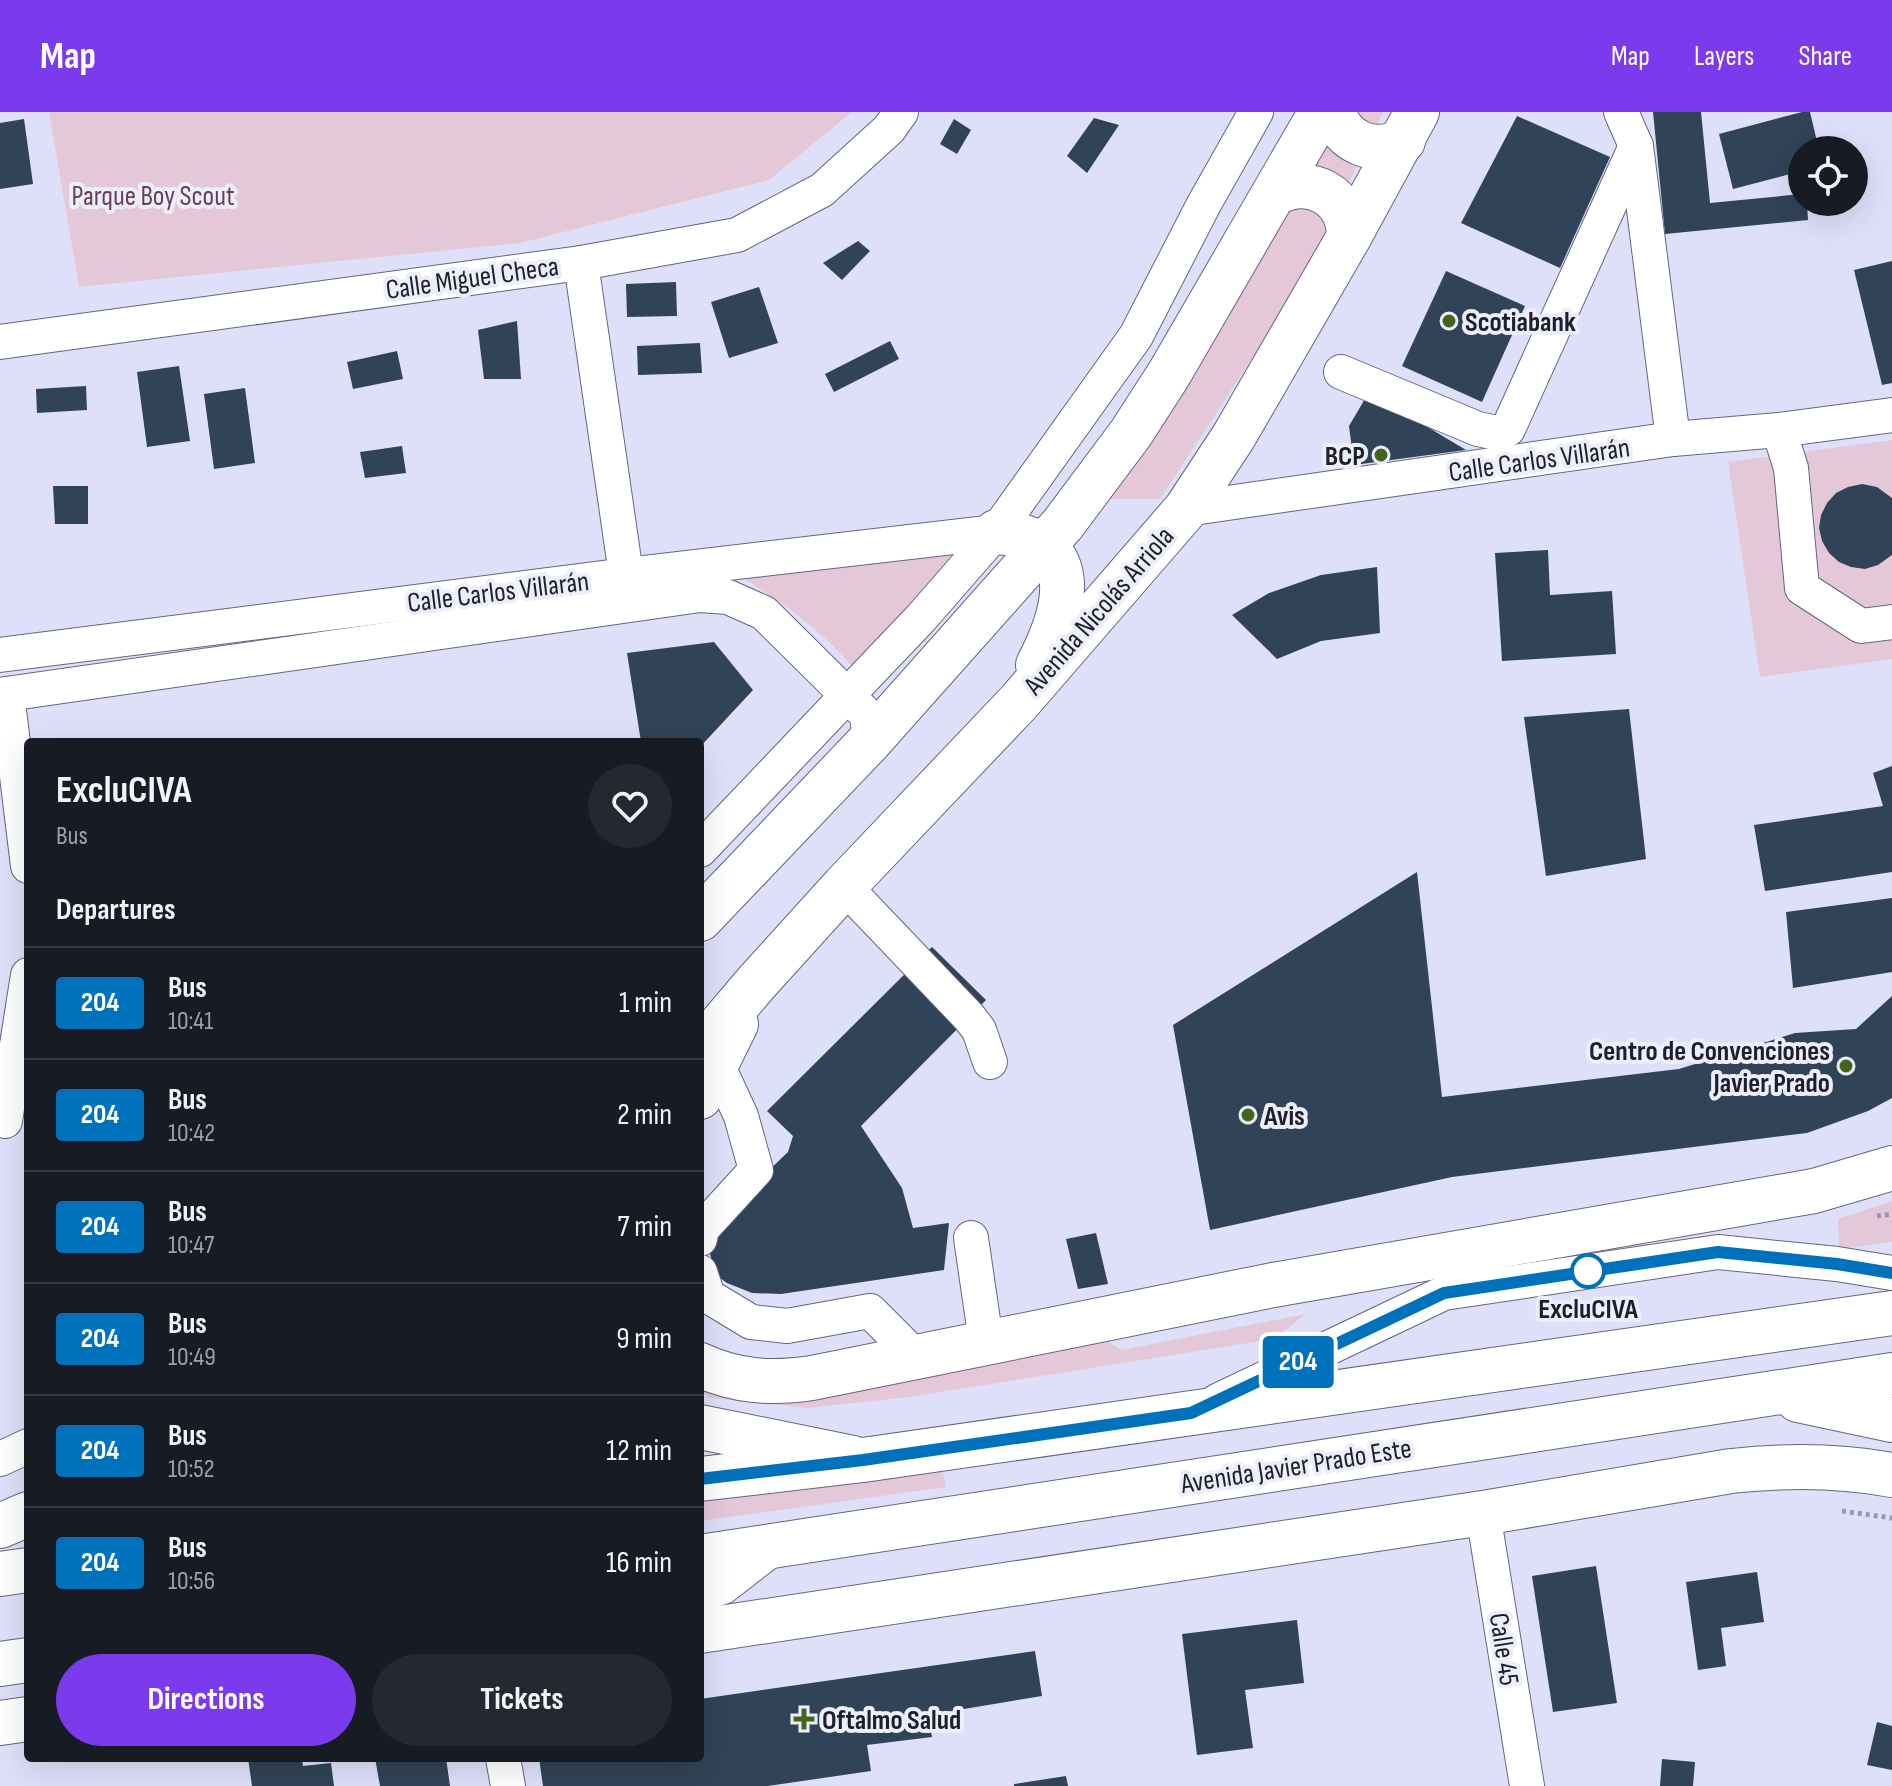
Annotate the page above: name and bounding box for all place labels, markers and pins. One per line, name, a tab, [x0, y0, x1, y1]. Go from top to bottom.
place label: Scotiabank	[1465, 306, 1576, 339]
marker: Scotiabank	[1440, 312, 1458, 330]
place label: BCP	[1325, 440, 1365, 473]
marker: BCP	[1372, 446, 1390, 464]
place label: Centro de Convenciones Javier Prado	[1589, 1035, 1830, 1100]
marker: Centro de Convenciones Javier Prado	[1837, 1057, 1855, 1075]
place label: Avis	[1263, 1100, 1305, 1133]
marker: Avis	[1239, 1106, 1257, 1124]
marker: ExcluCIVA	[1571, 1254, 1605, 1288]
place label: ExcluCIVA	[1538, 1293, 1639, 1326]
place label: Oftalmo Salud	[822, 1704, 961, 1737]
marker: Oftalmo Salud	[793, 1708, 815, 1730]

